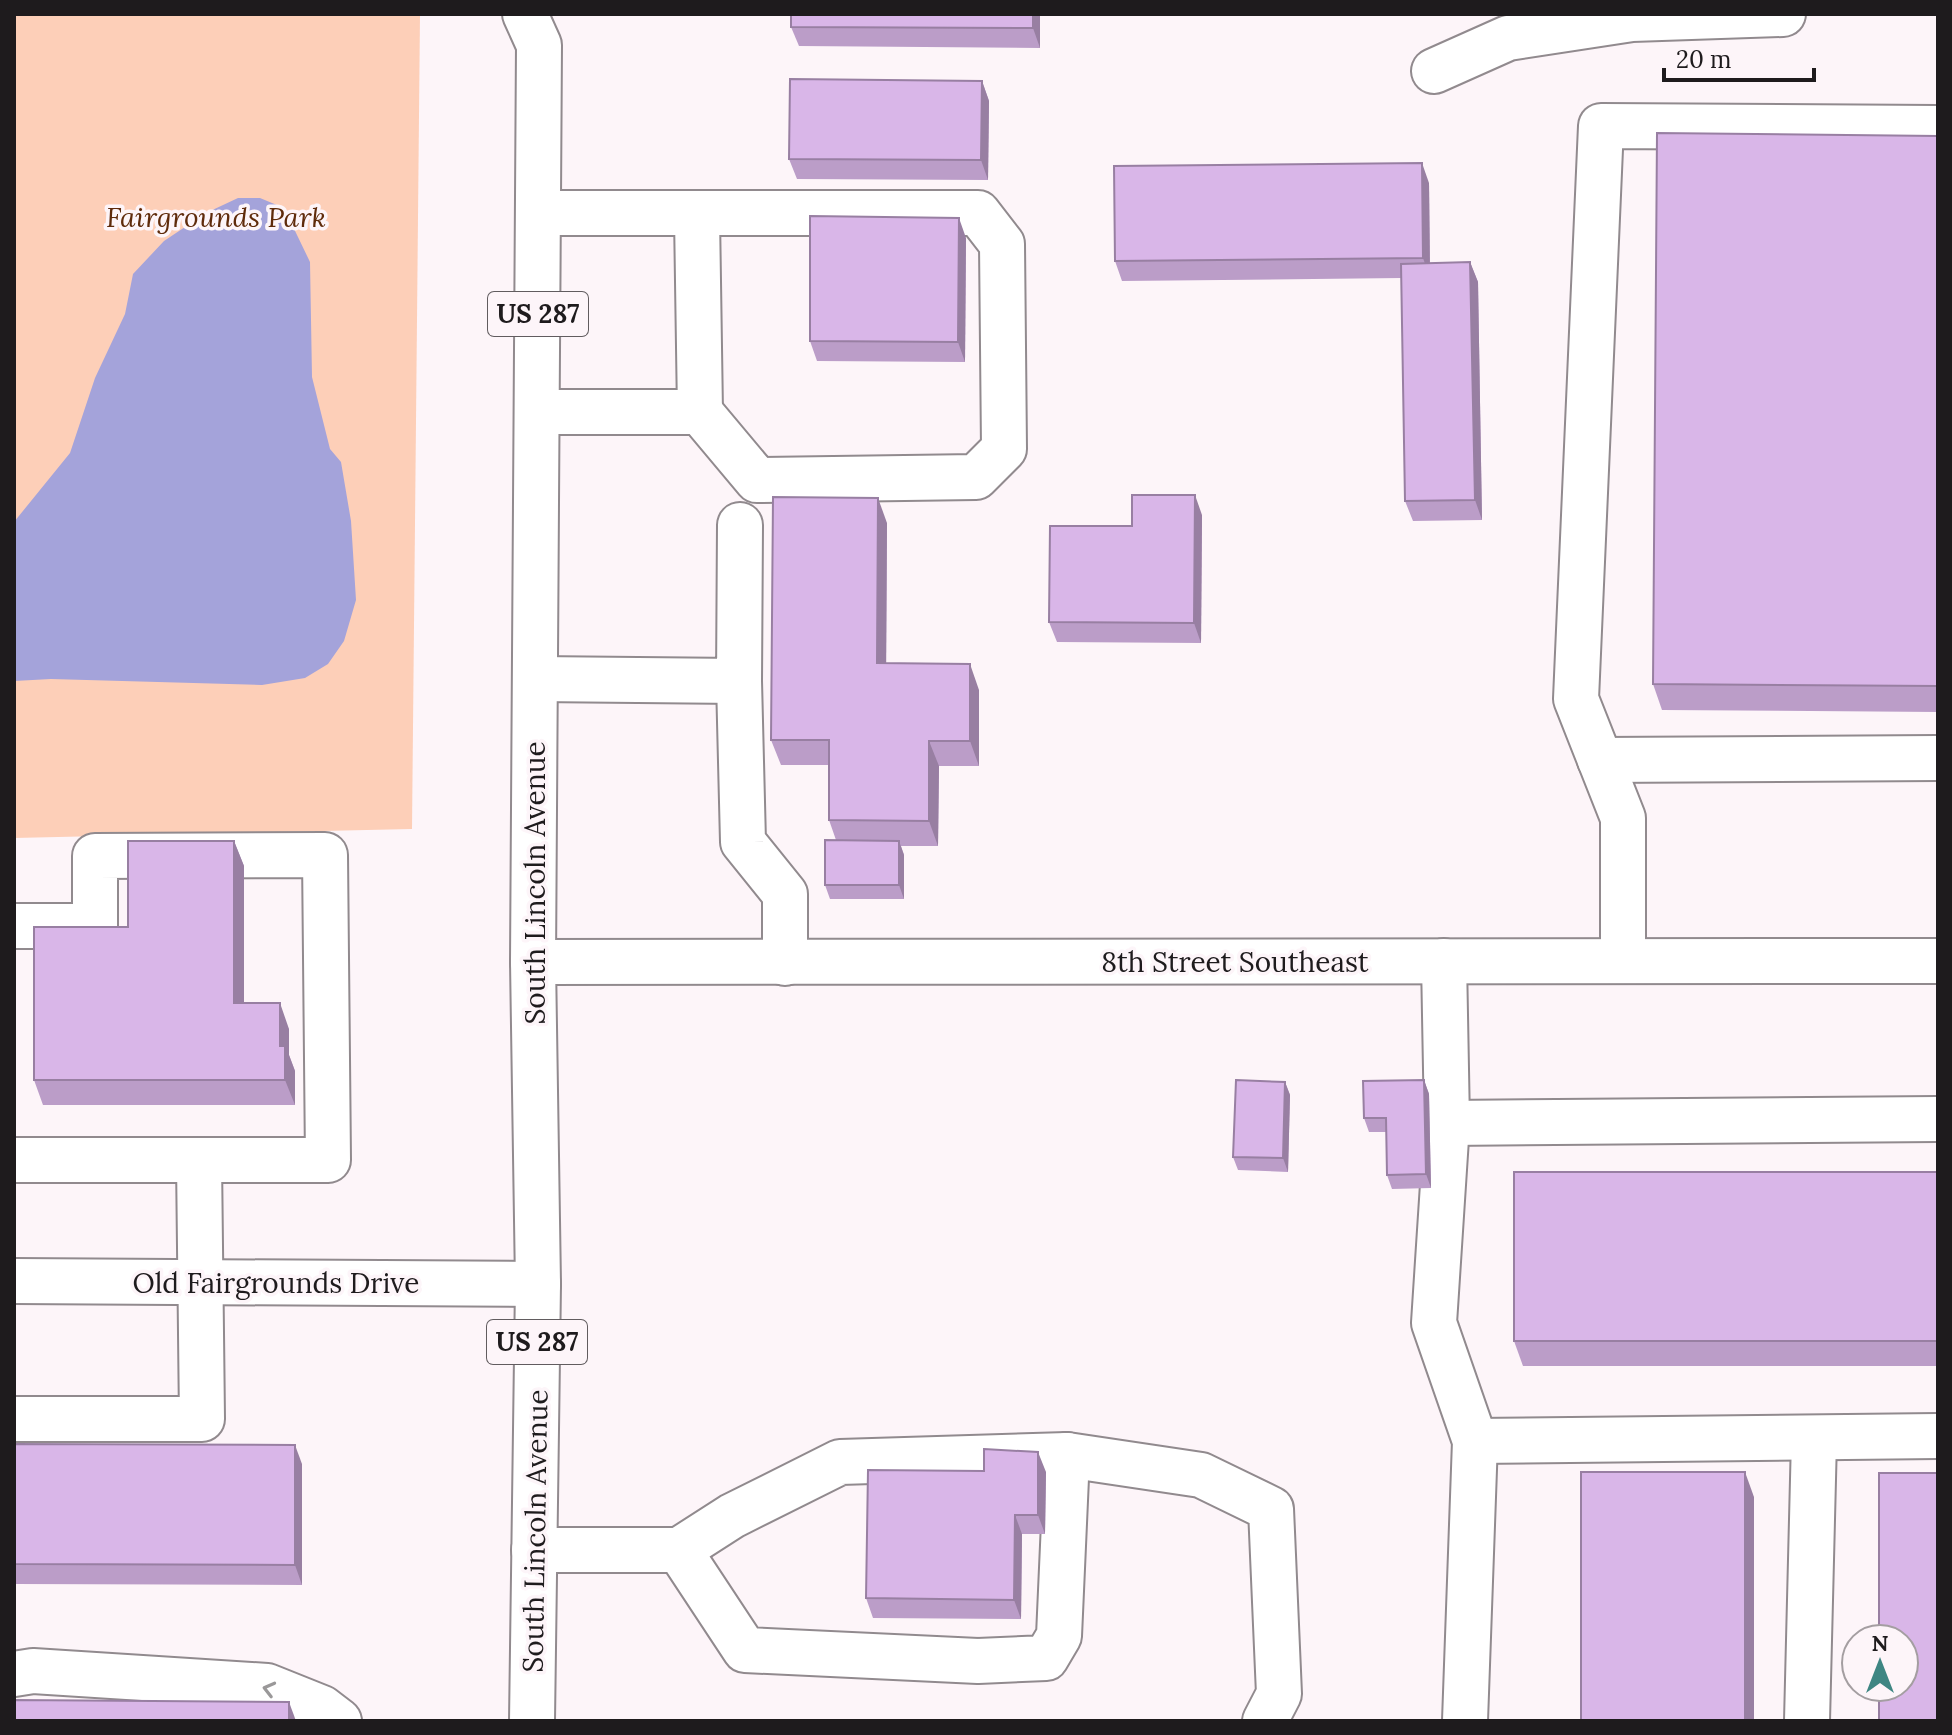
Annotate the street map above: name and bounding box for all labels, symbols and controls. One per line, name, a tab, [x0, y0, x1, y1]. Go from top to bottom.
scale bar	[1664, 32, 1814, 82]
text: 20 m	[1676, 44, 1732, 75]
park label: Fairgrounds Park	[106, 199, 326, 235]
road number: US 287	[488, 292, 588, 336]
street label: South Lincoln Avenue	[517, 741, 553, 1025]
street label: 8th Street Southeast	[1101, 944, 1369, 980]
street label: Old Fairgrounds Drive	[132, 1265, 420, 1301]
road number: US 287	[487, 1320, 587, 1364]
street label: South Lincoln Avenue	[515, 1389, 555, 1673]
north arrow	[1840, 1623, 1920, 1703]
text: N	[1871, 1629, 1889, 1657]
one-way arrow	[263, 1681, 277, 1698]

